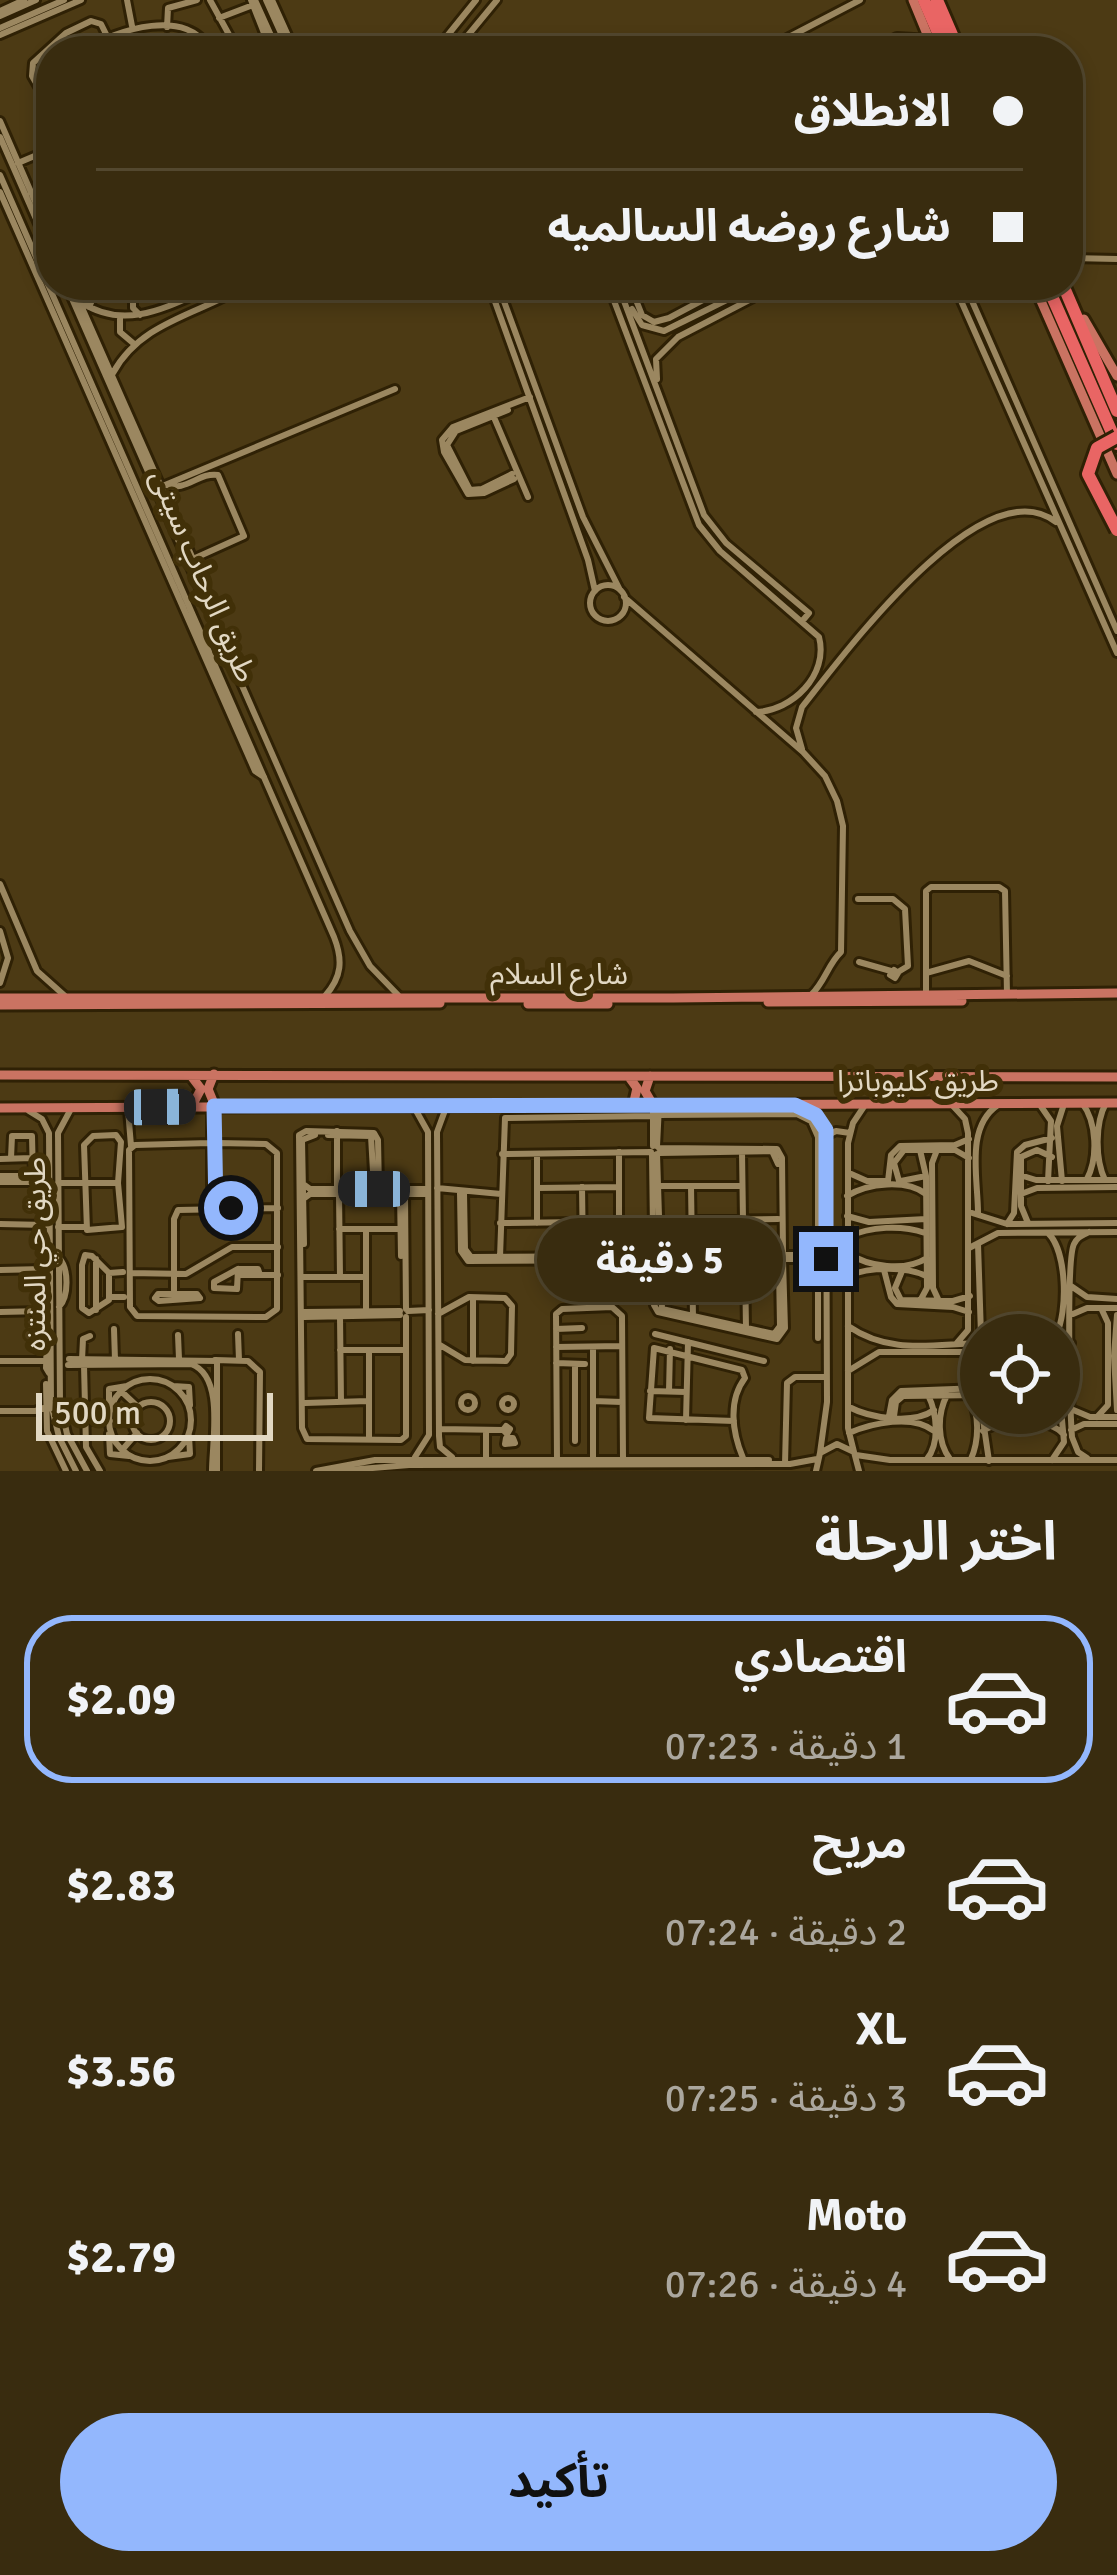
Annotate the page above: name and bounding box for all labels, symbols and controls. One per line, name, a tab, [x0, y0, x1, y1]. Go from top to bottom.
text: الانطلاق	[794, 84, 951, 139]
text: شارع روضه السالميه	[547, 199, 951, 254]
street label: طريق الرحاب سيتى	[142, 464, 264, 688]
street label: شارع السلام	[490, 956, 628, 996]
street label: طريق كليوباترا	[837, 1063, 999, 1100]
car	[124, 1088, 196, 1126]
street label: طريق حي المنتزه	[17, 1157, 57, 1351]
car	[338, 1171, 410, 1207]
route start	[204, 1181, 258, 1235]
callout: 5 دقيقة	[538, 1217, 784, 1301]
route end	[799, 1232, 853, 1286]
text: 5 دقيقة	[596, 1236, 724, 1284]
map controls	[960, 1314, 1080, 1434]
button: locate	[960, 1314, 1080, 1434]
scale bar	[36, 1387, 273, 1440]
text: 500 m	[54, 1393, 141, 1434]
text: اختر الرحلة	[815, 1509, 1057, 1576]
text: اقتصادي	[734, 1630, 907, 1685]
icon: car	[943, 1645, 1051, 1753]
text: $2.09	[66, 1672, 176, 1727]
text: 1 دقيقة · 07:23	[665, 1722, 907, 1770]
text: مريح	[812, 1816, 907, 1871]
icon: car	[943, 1831, 1051, 1939]
text: $2.83	[66, 1858, 176, 1913]
text: 2 دقيقة · 07:24	[665, 1908, 907, 1956]
text: XL	[856, 2002, 907, 2057]
icon: car	[943, 2017, 1051, 2125]
text: $3.56	[66, 2044, 176, 2099]
text: 3 دقيقة · 07:25	[665, 2074, 907, 2122]
text: Moto	[806, 2188, 907, 2243]
icon: car	[943, 2203, 1051, 2311]
text: $2.79	[66, 2230, 176, 2285]
text: 4 دقيقة · 07:26	[665, 2260, 907, 2308]
button: تأكيد	[60, 2413, 1057, 2551]

